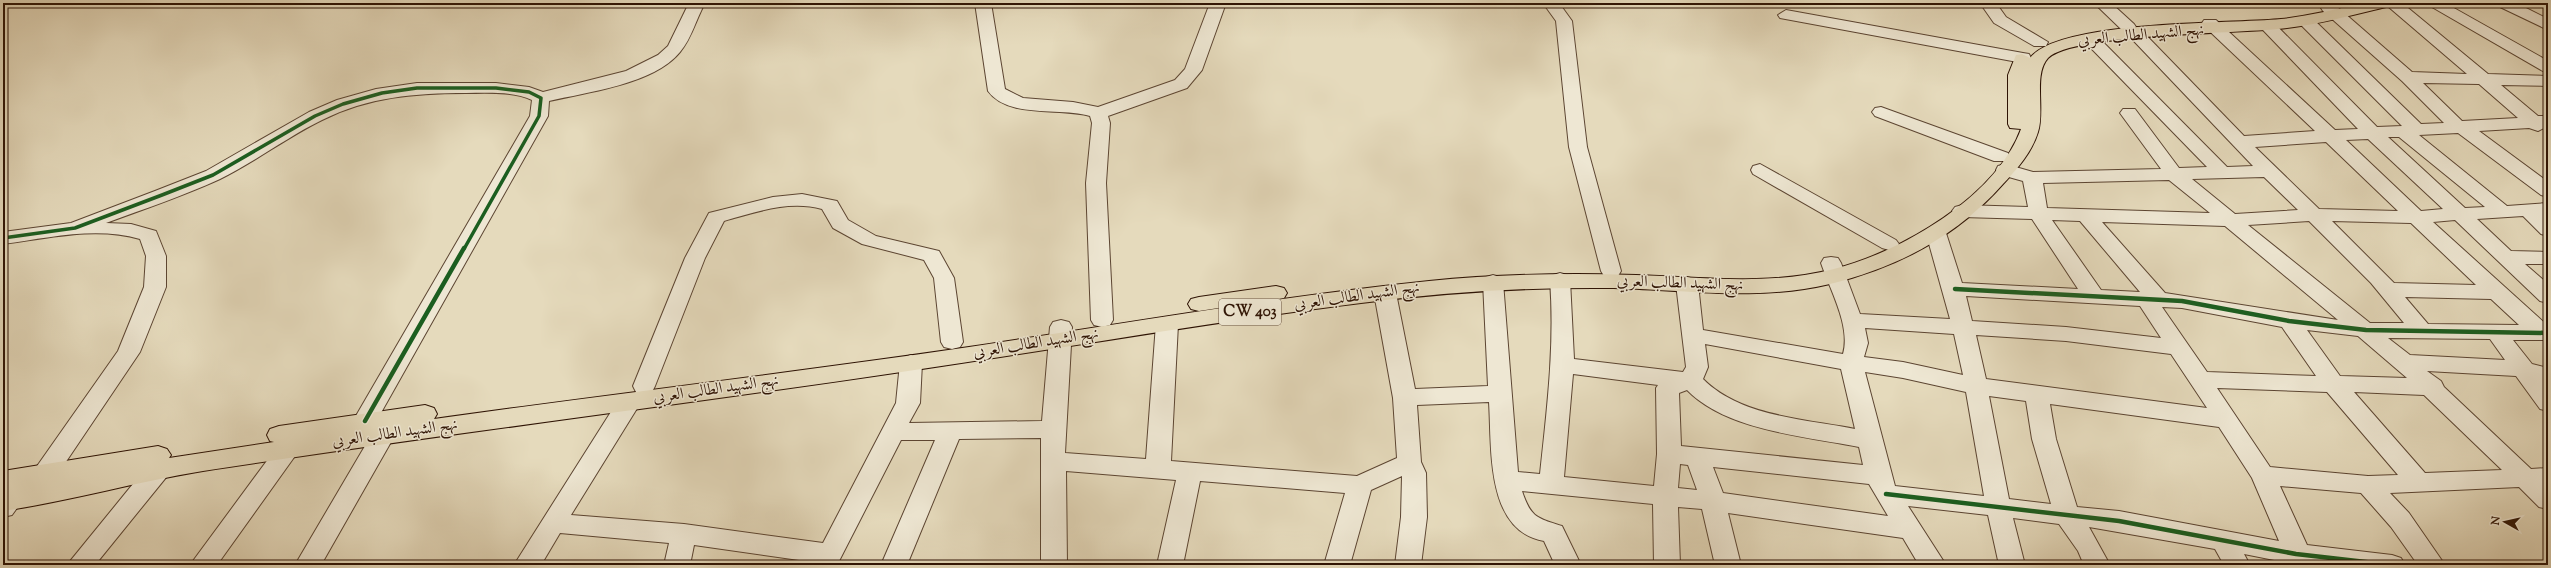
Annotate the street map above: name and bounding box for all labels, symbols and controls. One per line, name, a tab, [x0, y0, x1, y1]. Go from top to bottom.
street label: نهج الشهيد الطالب العربي	[2077, 19, 2205, 54]
street label: نهج الشهيد الطالب العربي	[1616, 270, 1744, 299]
street label: نهج الشهيد الطالب العربي	[1293, 277, 1421, 318]
road number: CW 403	[1219, 299, 1281, 325]
street label: نهج الشهيد الطالب العربي	[972, 323, 1100, 366]
street label: نهج الشهيد الطالب العربي	[652, 370, 780, 411]
street label: نهج الشهيد الطالب العربي	[331, 414, 459, 455]
north arrow	[2485, 502, 2525, 542]
text: N	[2487, 515, 2505, 527]

